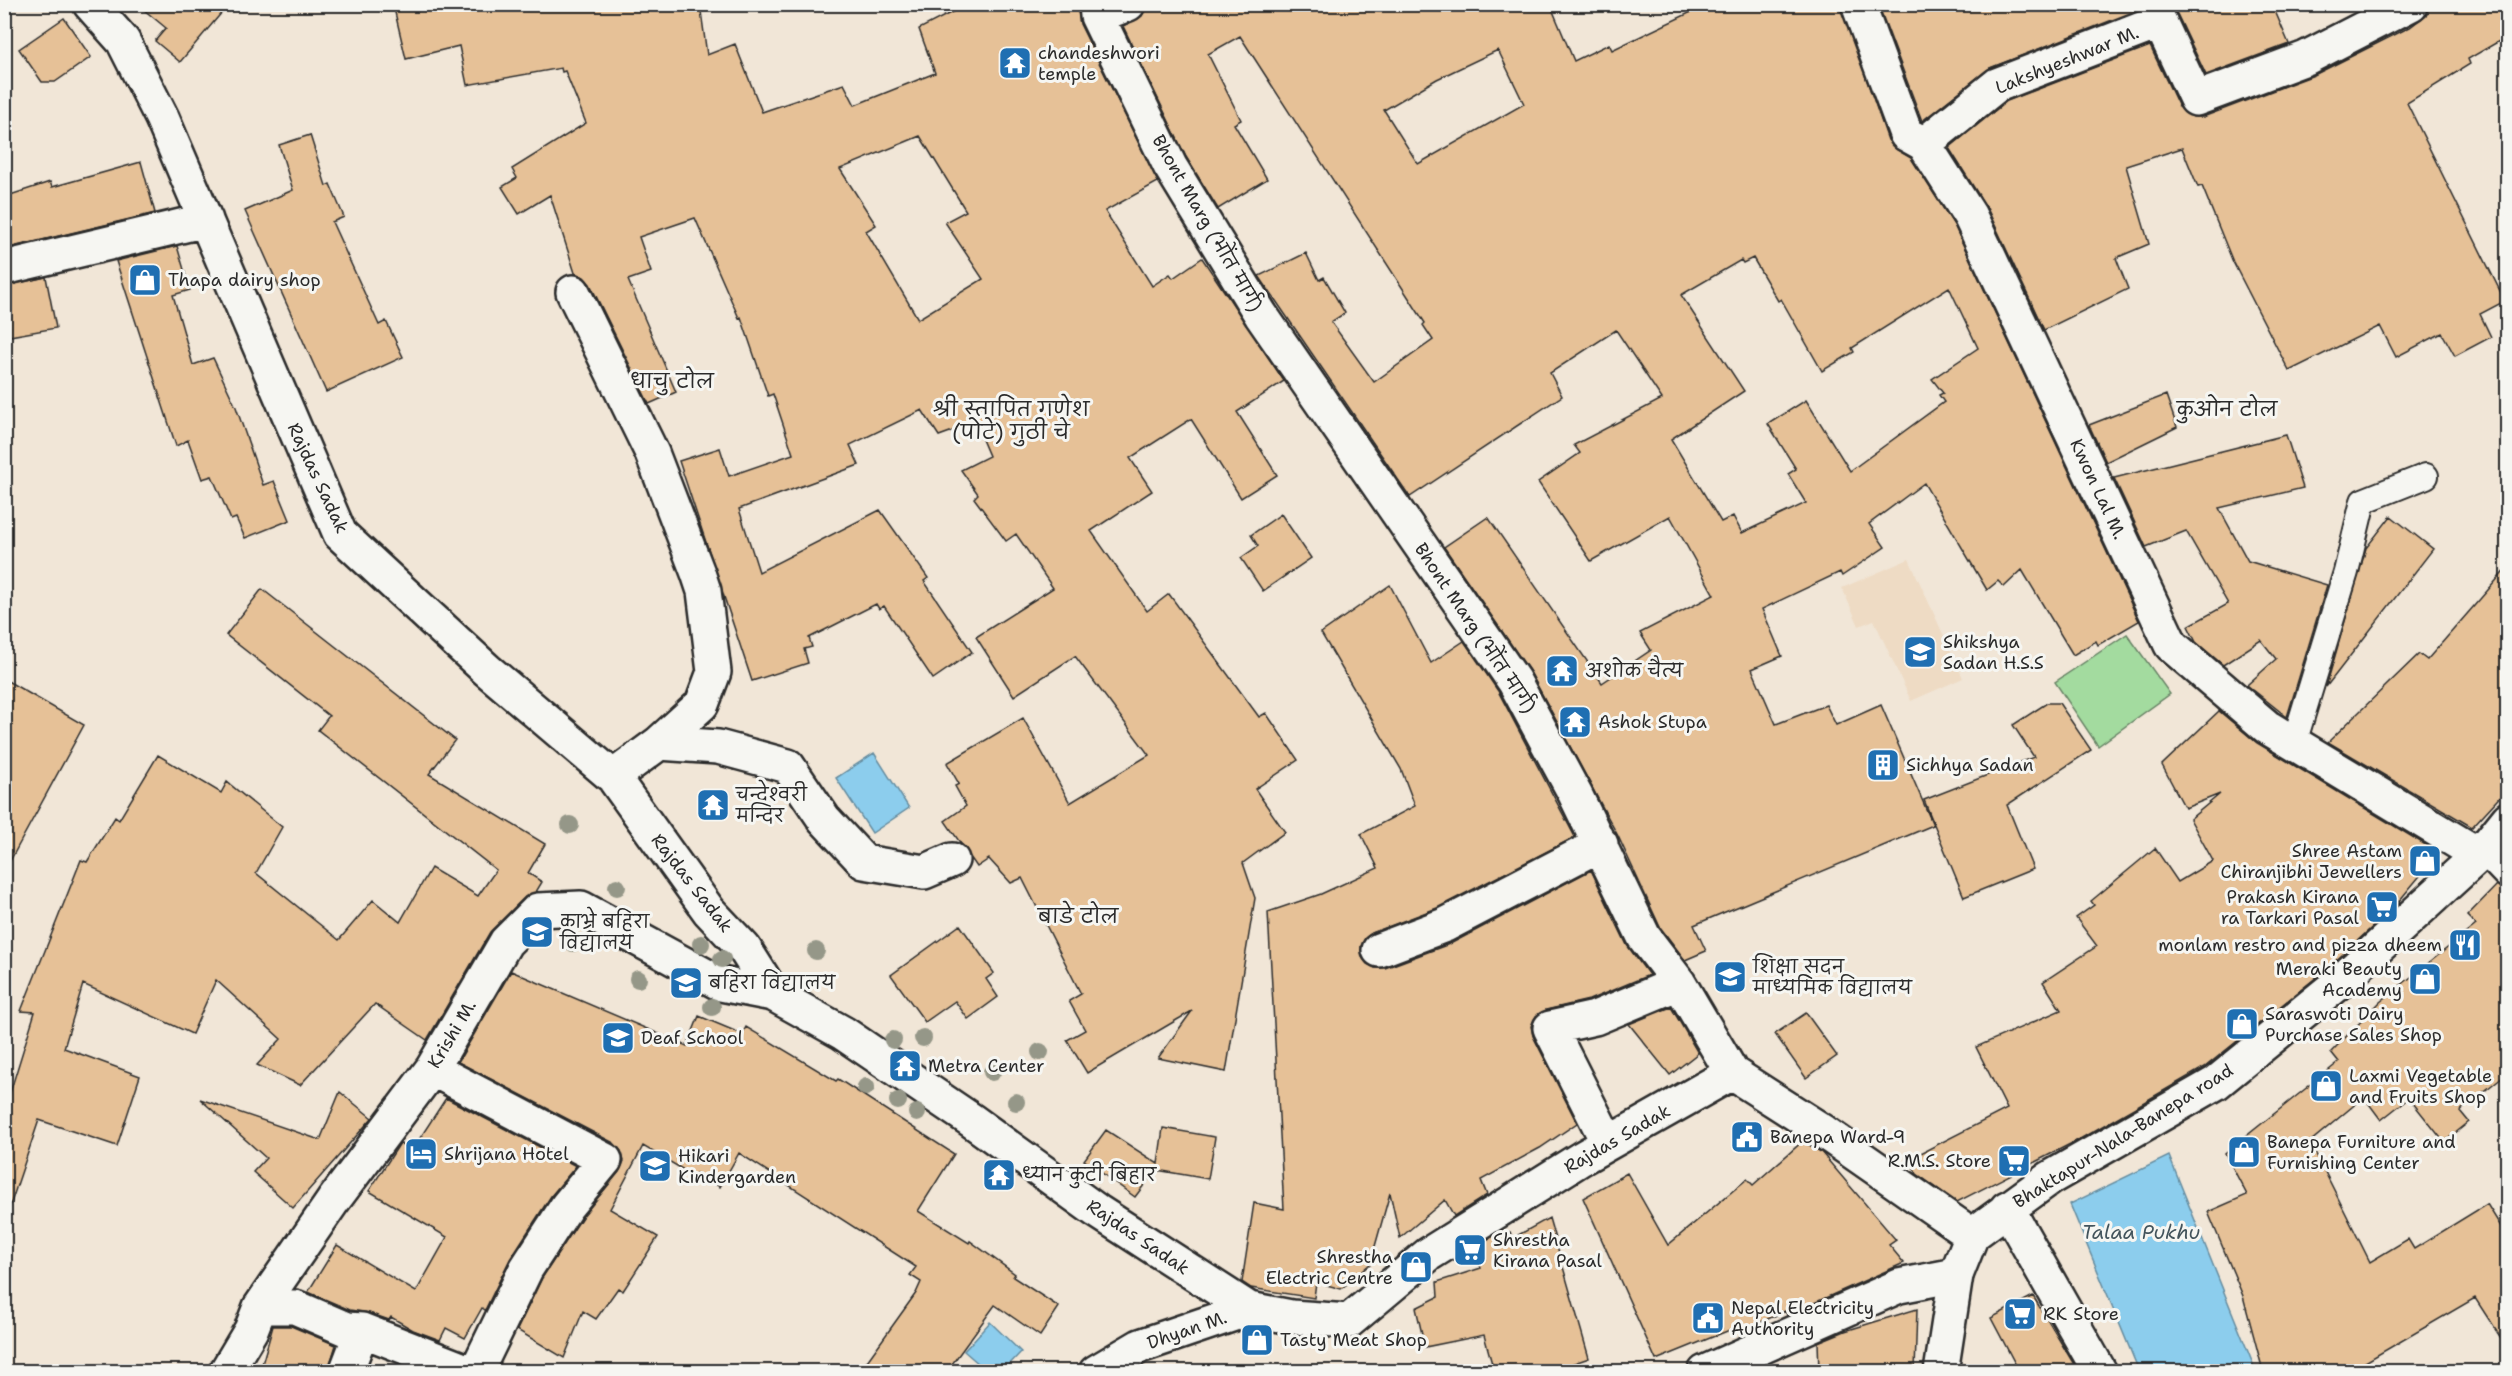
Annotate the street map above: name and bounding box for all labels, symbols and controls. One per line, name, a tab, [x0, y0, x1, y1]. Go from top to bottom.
street label: Lakshyeshwar M.	[1992, 20, 2142, 100]
place label: chandeshwori temple	[1038, 41, 1160, 86]
temple icon: chandeshwori temple	[997, 45, 1033, 81]
street label: Bhont Marg (भाेंत मार्ग)	[1147, 129, 1270, 316]
shop icon: Thapa dairy shop	[127, 262, 163, 298]
place label: Thapa dairy shop	[168, 268, 321, 292]
district label: धाचु टोल	[630, 366, 715, 396]
district label: श्री स्तापित गणेश (पोटे) गुठी चे	[933, 393, 1091, 447]
district label: कुओन टोल	[2176, 394, 2279, 424]
street label: Rajdas Sadak	[282, 419, 354, 537]
street label: Kwon Lal M.	[2064, 435, 2132, 543]
street label: Bhont Marg (भाेंत मार्ग)	[1409, 537, 1543, 718]
place label: Shikshya Sadan H.S.S	[1943, 630, 2044, 675]
school or university icon: Shikshya Sadan H.S.S	[1902, 634, 1938, 670]
temple icon: अशोक चैत्य	[1544, 653, 1580, 689]
place label: अशोक चैत्य	[1585, 654, 1684, 683]
temple icon: Ashok Stupa	[1557, 704, 1593, 740]
place label: Ashok Stupa	[1598, 710, 1707, 734]
building icon: Sichhya Sadan	[1865, 747, 1901, 783]
place label: Sichhya Sadan	[1906, 753, 2034, 777]
place label: चन्देश्वरी मन्दिर	[735, 779, 808, 828]
temple icon: चन्देश्वरी मन्दिर	[695, 787, 731, 823]
street label: Rajdas Sadak	[646, 829, 738, 937]
place label: Shree Astam Chiranjibhi Jewellers	[2220, 839, 2402, 884]
shop icon: Shree Astam Chiranjibhi Jewellers	[2407, 843, 2443, 879]
place label: Prakash Kirana ra Tarkari Pasal	[2221, 885, 2360, 930]
supermarket icon: Prakash Kirana ra Tarkari Pasal	[2364, 889, 2400, 925]
district label: बाडे टोल	[1037, 900, 1120, 929]
place label: काभ्रे बहिरा विद्यालय	[559, 906, 651, 955]
school or university icon: काभ्रे बहिरा विद्यालय	[519, 914, 555, 950]
restaurant icon: monlam restro and pizza dheem	[2447, 927, 2483, 963]
place label: monlam restro and pizza dheem	[2158, 933, 2442, 957]
place label: शिक्षा सदन माध्यमिक विद्यालय	[1752, 953, 1913, 1000]
place label: Meraki Beauty Academy	[2276, 957, 2402, 1002]
school or university icon: शिक्षा सदन माध्यमिक विद्यालय	[1712, 959, 1748, 995]
shop icon: Meraki Beauty Academy	[2407, 961, 2443, 997]
school or university icon: बहिरा विद्यालय	[668, 965, 704, 1001]
place label: बहिरा विद्यालय	[708, 969, 837, 995]
street label: Krishi M.	[422, 995, 482, 1073]
place label: Saraswoti Dairy Purchase Sales Shop	[2265, 1002, 2442, 1047]
shop icon: Saraswoti Dairy Purchase Sales Shop	[2224, 1006, 2260, 1042]
school or university icon: Deaf School	[600, 1020, 636, 1056]
place label: Deaf School	[641, 1026, 744, 1050]
temple icon: Metra Center	[887, 1048, 923, 1084]
place label: Metra Center	[928, 1054, 1045, 1078]
street label: Bhaktapur-Nala-Banepa road	[2009, 1058, 2237, 1214]
place label: Laxmi Vegetable and Fruits Shop	[2349, 1064, 2492, 1109]
shop icon: Laxmi Vegetable and Fruits Shop	[2308, 1068, 2344, 1104]
street label: Rajdas Sadak	[1559, 1099, 1675, 1179]
public building icon: Banepa Ward-9	[1729, 1119, 1765, 1155]
place label: Banepa Ward-9	[1770, 1125, 1905, 1149]
place label: Banepa Furniture and Furnishing Center	[2267, 1130, 2456, 1175]
shop icon: Banepa Furniture and Furnishing Center	[2226, 1134, 2262, 1170]
hotel icon: Shrijana Hotel	[403, 1136, 439, 1172]
place label: Shrijana Hotel	[444, 1142, 569, 1166]
supermarket icon: R.M.S. Store	[1996, 1143, 2032, 1179]
place label: Hikari Kindergarden	[678, 1144, 796, 1189]
school or university icon: Hikari Kindergarden	[637, 1148, 673, 1184]
place label: R.M.S. Store	[1888, 1149, 1991, 1173]
temple icon: ध्यान कुटी बिहार	[981, 1157, 1017, 1193]
place label: ध्यान कुटी बिहार	[1022, 1161, 1158, 1189]
street label: Rajdas Sadak	[1082, 1194, 1194, 1280]
water label: Talaa Pukhu	[2082, 1219, 2200, 1245]
place label: Shrestha Kirana Pasal	[1493, 1228, 1602, 1273]
supermarket icon: Shrestha Kirana Pasal	[1452, 1232, 1488, 1268]
place label: Shrestha Electric Centre	[1266, 1245, 1393, 1290]
shop icon: Shrestha Electric Centre	[1398, 1249, 1434, 1285]
place label: Nepal Electricity Authority	[1731, 1296, 1874, 1341]
supermarket icon: RK Store	[2002, 1296, 2038, 1332]
public building icon: Nepal Electricity Authority	[1690, 1300, 1726, 1336]
place label: RK Store	[2043, 1302, 2119, 1326]
street label: Dhyan M.	[1144, 1305, 1230, 1355]
shop icon: Tasty Meat Shop	[1239, 1322, 1275, 1358]
place label: Tasty Meat Shop	[1280, 1328, 1427, 1352]

